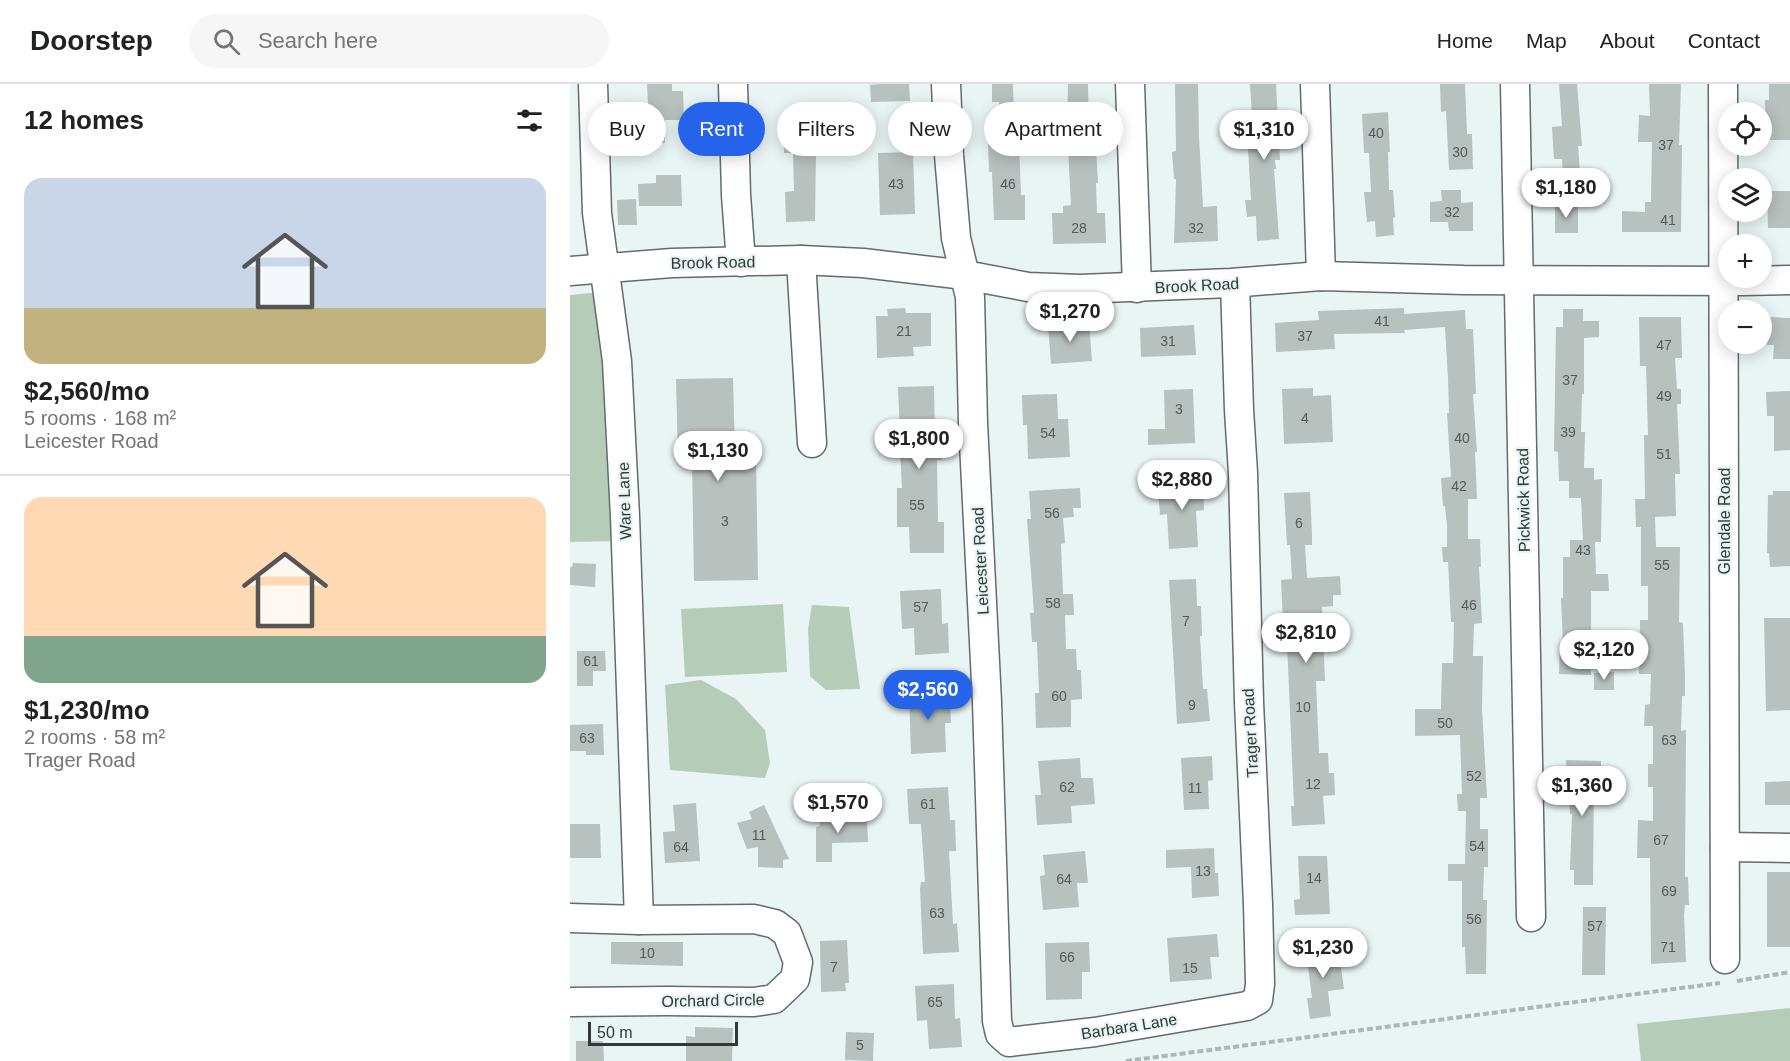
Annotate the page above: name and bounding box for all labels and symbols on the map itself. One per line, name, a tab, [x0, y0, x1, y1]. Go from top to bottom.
pin: $1,310	[1215, 110, 1313, 161]
house number: 40	[1368, 125, 1384, 141]
house number: 37	[1658, 137, 1674, 153]
house number: 30	[1452, 144, 1468, 160]
pin: $1,180	[1517, 168, 1615, 219]
house number: 43	[888, 176, 904, 192]
house number: 46	[1000, 176, 1016, 192]
house number: 32	[1444, 204, 1460, 220]
house number: 41	[1660, 212, 1676, 228]
house number: 28	[1071, 220, 1087, 236]
house number: 32	[1188, 220, 1204, 236]
street label: Brook Road	[671, 253, 755, 272]
street label: Brook Road	[1154, 275, 1240, 296]
pin: $1,270	[1021, 292, 1119, 343]
house number: 41	[1374, 313, 1390, 329]
house number: 21	[896, 323, 912, 339]
house number: 37	[1297, 328, 1313, 344]
house number: 31	[1160, 333, 1176, 349]
house number: 47	[1656, 337, 1672, 353]
house number: 37	[1562, 372, 1578, 388]
house number: 49	[1656, 388, 1672, 404]
house number: 3	[1175, 401, 1183, 417]
house number: 4	[1301, 410, 1309, 426]
pin: $1,800	[870, 419, 968, 470]
house number: 39	[1560, 424, 1576, 440]
house number: 54	[1040, 425, 1056, 441]
house number: 40	[1454, 430, 1470, 446]
pin: $1,130	[669, 431, 767, 482]
house number: 51	[1656, 446, 1672, 462]
street label: Pickwick Road	[1514, 448, 1533, 552]
pin: $2,880	[1133, 460, 1231, 511]
street label: Ware Lane	[615, 462, 634, 540]
street label: Glendale Road	[1716, 468, 1733, 574]
house number: 42	[1451, 478, 1467, 494]
house number: 55	[909, 497, 925, 513]
house number: 56	[1044, 505, 1060, 521]
street label: Leicester Road	[969, 507, 992, 615]
house number: 3	[721, 513, 729, 529]
house number: 6	[1295, 515, 1303, 531]
house number: 43	[1575, 542, 1591, 558]
house number: 55	[1654, 557, 1670, 573]
house number: 58	[1045, 595, 1061, 611]
house number: 46	[1461, 597, 1477, 613]
house number: 57	[913, 599, 929, 615]
house number: 7	[1182, 613, 1190, 629]
pin: $2,810	[1257, 613, 1355, 664]
pin: $2,120	[1555, 630, 1653, 681]
house number: 61	[583, 653, 599, 669]
pin: $2,560	[879, 670, 977, 721]
house number: 60	[1051, 688, 1067, 704]
street label: Trager Road	[1240, 688, 1261, 778]
house number: 9	[1188, 697, 1196, 713]
house number: 10	[1295, 699, 1311, 715]
house number: 50	[1437, 715, 1453, 731]
house number: 63	[579, 730, 595, 746]
house number: 63	[1661, 732, 1677, 748]
pin: $1,360	[1533, 766, 1631, 817]
house number: 52	[1466, 768, 1482, 784]
house number: 12	[1305, 776, 1321, 792]
house number: 62	[1059, 779, 1075, 795]
house number: 11	[1188, 780, 1202, 796]
pin: $1,570	[789, 783, 887, 834]
house number: 61	[920, 796, 936, 812]
house number: 11	[752, 827, 766, 843]
house number: 67	[1653, 832, 1669, 848]
house number: 54	[1469, 838, 1485, 854]
house number: 64	[673, 839, 689, 855]
house number: 13	[1195, 863, 1211, 879]
house number: 14	[1306, 870, 1322, 886]
house number: 64	[1056, 871, 1072, 887]
house number: 69	[1661, 883, 1677, 899]
house number: 63	[929, 905, 945, 921]
house number: 56	[1466, 911, 1482, 927]
house number: 57	[1587, 918, 1603, 934]
pin: $1,230	[1274, 928, 1372, 979]
house number: 71	[1660, 939, 1676, 955]
house number: 10	[639, 945, 655, 961]
house number: 66	[1059, 949, 1075, 965]
house number: 7	[830, 959, 838, 975]
house number: 15	[1182, 960, 1198, 976]
street label: Orchard Circle	[661, 991, 765, 1010]
house number: 65	[927, 994, 943, 1010]
street label: Barbara Lane	[1080, 1010, 1178, 1042]
scale bar	[588, 1019, 738, 1046]
house number: 5	[856, 1037, 864, 1053]

